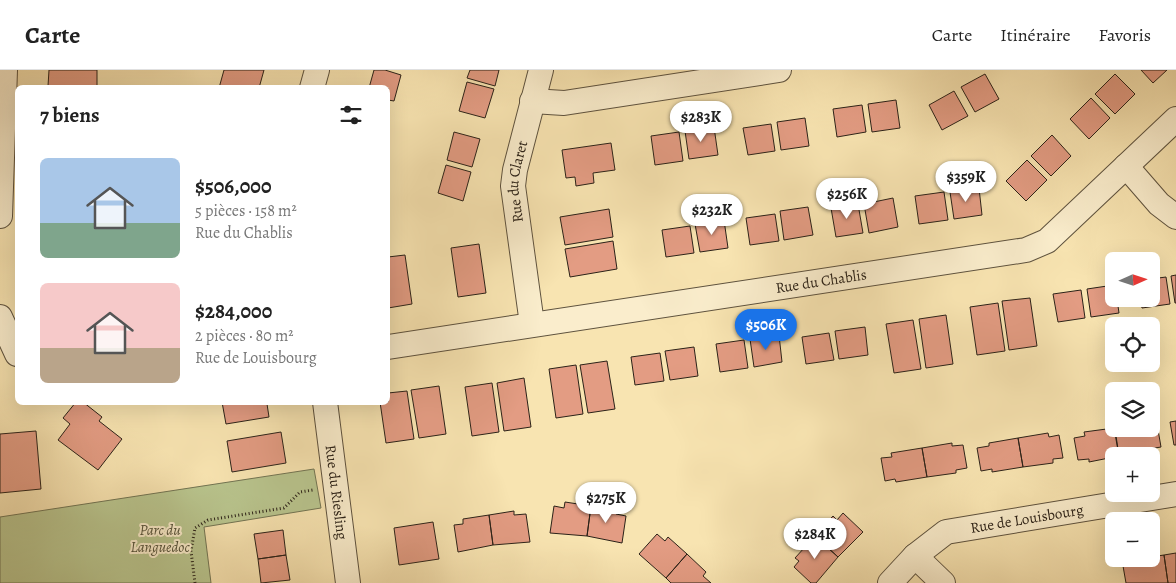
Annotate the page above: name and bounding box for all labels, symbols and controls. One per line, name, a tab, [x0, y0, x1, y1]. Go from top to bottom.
text: Carte	[25, 19, 80, 51]
text: Carte	[932, 23, 972, 47]
text: Itinéraire	[1000, 23, 1071, 47]
text: Favoris	[1099, 23, 1151, 47]
pin: $283K	[666, 100, 736, 143]
text: 7 biens	[40, 101, 100, 129]
icon: filters	[337, 101, 365, 129]
text: $283K	[681, 106, 721, 128]
street label: Rue du Claret	[503, 138, 532, 224]
pin: $359K	[931, 160, 1001, 203]
text: $359K	[946, 166, 986, 188]
text: $506,000	[195, 172, 271, 200]
icon: home	[80, 178, 140, 238]
pin: $256K	[812, 178, 882, 220]
text: $256K	[827, 183, 867, 205]
pin: $232K	[677, 194, 747, 236]
text: $232K	[692, 199, 732, 221]
text: 5 pièces · 158 m²	[195, 200, 297, 222]
text: Rue du Chablis	[195, 222, 293, 244]
north arrow	[1105, 252, 1160, 308]
map controls	[1105, 252, 1160, 567]
street label: Rue du Chablis	[774, 264, 868, 298]
text: $284,000	[195, 297, 272, 325]
icon: home	[80, 303, 140, 363]
pin: $506K	[731, 308, 801, 351]
text: $506K	[746, 314, 786, 336]
button: locate	[1105, 317, 1160, 372]
text: 2 pièces · 80 m²	[195, 325, 294, 347]
text: Rue de Louisbourg	[195, 347, 317, 369]
button: layers	[1105, 382, 1160, 437]
street label: Rue du Riesling	[321, 444, 352, 541]
button: +	[1105, 447, 1160, 502]
pin: $275K	[571, 482, 641, 524]
text: $275K	[586, 487, 626, 509]
street label: Rue de Louisbourg	[969, 499, 1085, 538]
button: −	[1105, 512, 1160, 567]
pin: $284K	[780, 518, 850, 560]
park label: Parc du Languedoc	[130, 520, 190, 557]
text: $284K	[795, 523, 835, 545]

